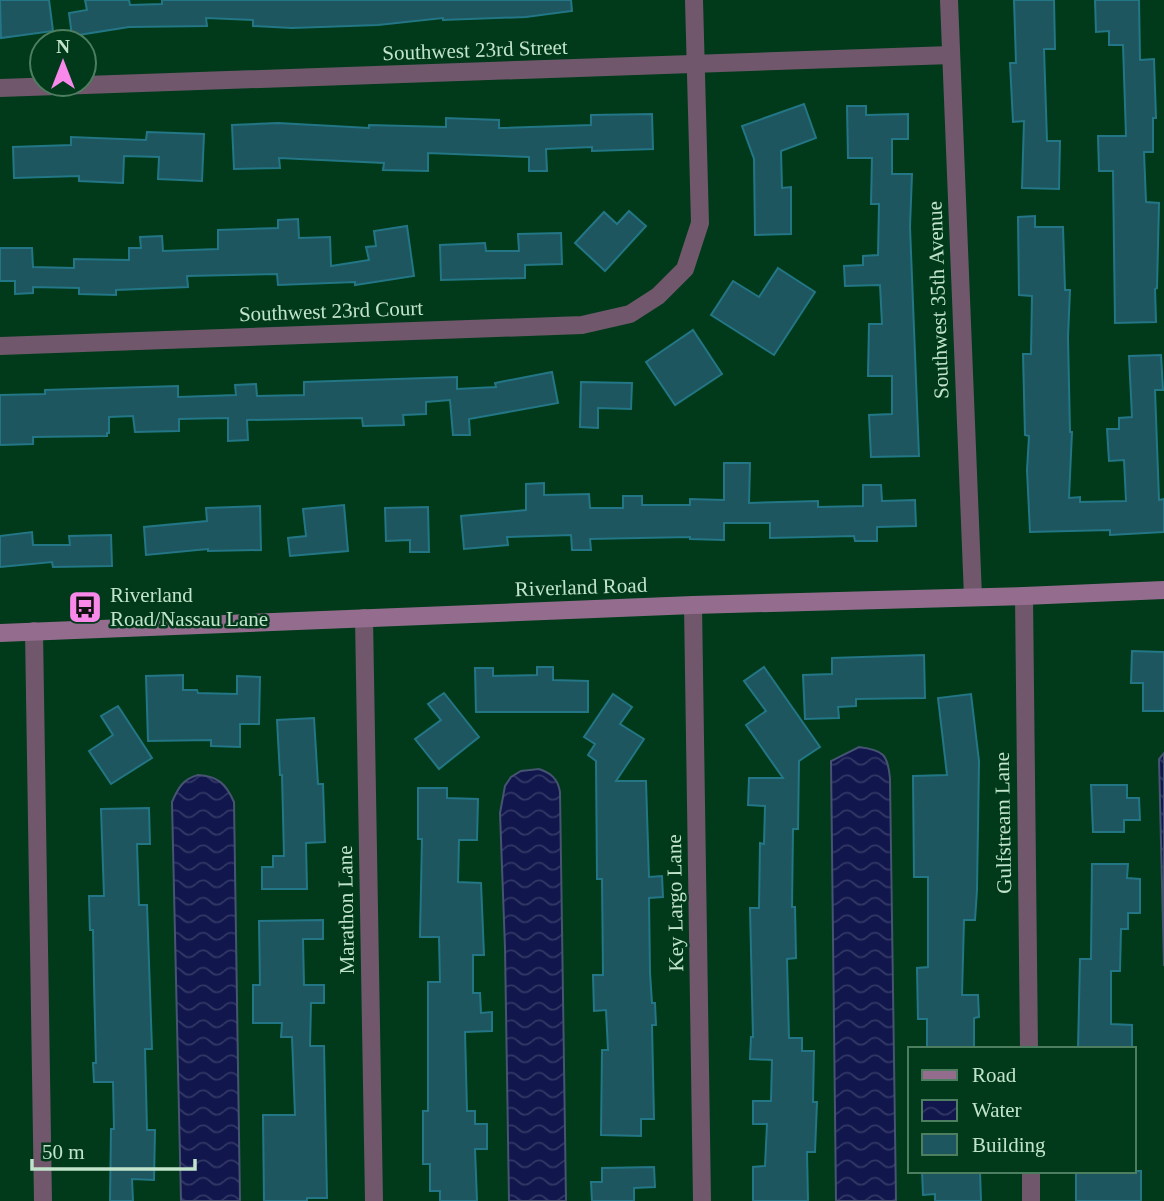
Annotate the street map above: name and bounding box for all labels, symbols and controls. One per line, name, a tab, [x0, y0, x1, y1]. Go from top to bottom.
north arrow	[28, 28, 98, 98]
street label: Southwest 23rd Street	[382, 35, 568, 65]
text: N	[56, 36, 70, 57]
street label: Southwest 35th Avenue	[923, 201, 953, 399]
street label: Southwest 23rd Court	[238, 296, 424, 326]
street label: Riverland Road	[514, 573, 648, 601]
place label: Riverland Road/Nassau Lane	[110, 583, 268, 631]
bus stop icon: Riverland Road/Nassau Lane	[66, 588, 104, 626]
street label: Gulfstream Lane	[990, 752, 1016, 894]
street label: Key Largo Lane	[662, 834, 688, 972]
street label: Marathon Lane	[333, 845, 359, 975]
legend	[908, 1047, 1136, 1173]
text: Road	[972, 1063, 1017, 1087]
text: Water	[972, 1098, 1022, 1122]
scale bar	[32, 1128, 194, 1172]
text: Building	[972, 1133, 1046, 1157]
text: 50 m	[42, 1140, 85, 1164]

